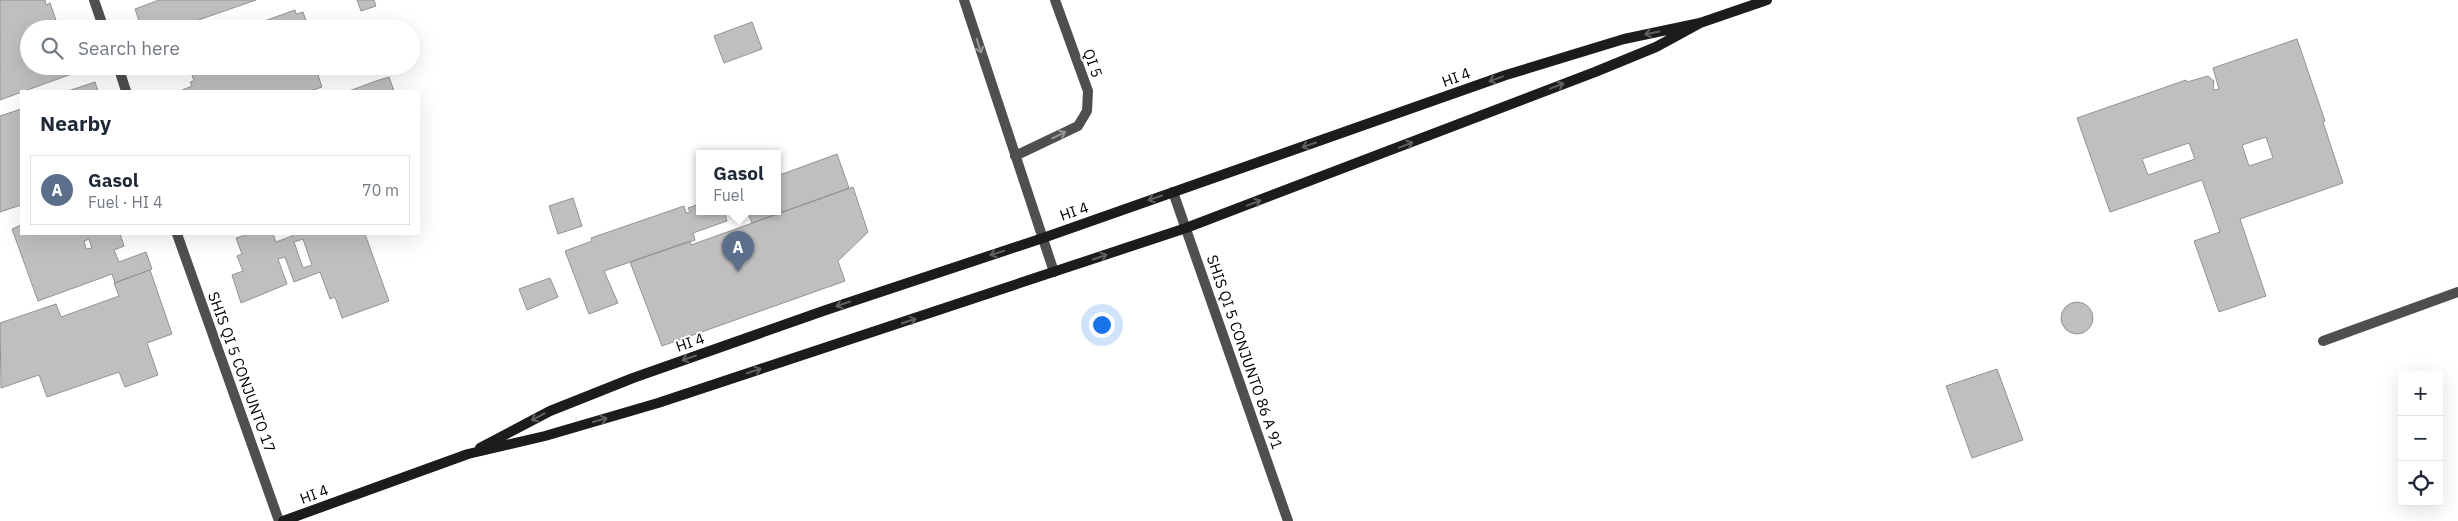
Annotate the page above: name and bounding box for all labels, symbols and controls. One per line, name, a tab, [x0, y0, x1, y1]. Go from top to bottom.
search box	[20, 20, 420, 75]
one-way arrow	[1644, 29, 1660, 38]
icon: search	[38, 34, 66, 62]
text: Search here	[78, 36, 180, 60]
one-way arrow	[975, 38, 984, 54]
street label: QI 5	[1079, 46, 1107, 80]
street label: HI 4	[1439, 63, 1473, 91]
one-way arrow	[1488, 74, 1504, 84]
one-way arrow	[1549, 81, 1564, 91]
text: Nearby	[40, 109, 111, 137]
one-way arrow	[1051, 130, 1066, 139]
one-way arrow	[1397, 140, 1413, 149]
one-way arrow	[1301, 141, 1317, 150]
popup	[696, 150, 781, 215]
text: Gasol	[713, 161, 764, 185]
text: Gasol	[88, 168, 139, 192]
text: A	[52, 180, 62, 200]
text: 70 m	[362, 180, 399, 200]
text: Fuel	[713, 185, 744, 205]
text: Fuel · HI 4	[88, 192, 163, 212]
one-way arrow	[1148, 194, 1163, 203]
street label: HI 4	[1057, 197, 1091, 225]
one-way arrow	[1246, 197, 1261, 206]
pin: A	[722, 231, 754, 272]
one-way arrow	[990, 249, 1005, 258]
one-way arrow	[1092, 252, 1108, 261]
street label: SHIS QI 5 CONJUNTO 86 A 91	[1203, 252, 1287, 452]
street label: SHIS QI 5 CONJUNTO 17	[204, 289, 280, 455]
one-way arrow	[835, 300, 851, 309]
your location	[1089, 312, 1115, 338]
one-way arrow	[901, 315, 917, 325]
street label: HI 4	[673, 328, 707, 356]
one-way arrow	[682, 354, 698, 363]
one-way arrow	[746, 366, 762, 376]
map controls	[2398, 371, 2443, 506]
button: +	[2398, 371, 2443, 416]
one-way arrow	[531, 413, 546, 422]
one-way arrow	[591, 415, 607, 425]
button: −	[2398, 416, 2443, 461]
button: locate	[2398, 461, 2443, 506]
street label: HI 4	[297, 480, 331, 508]

